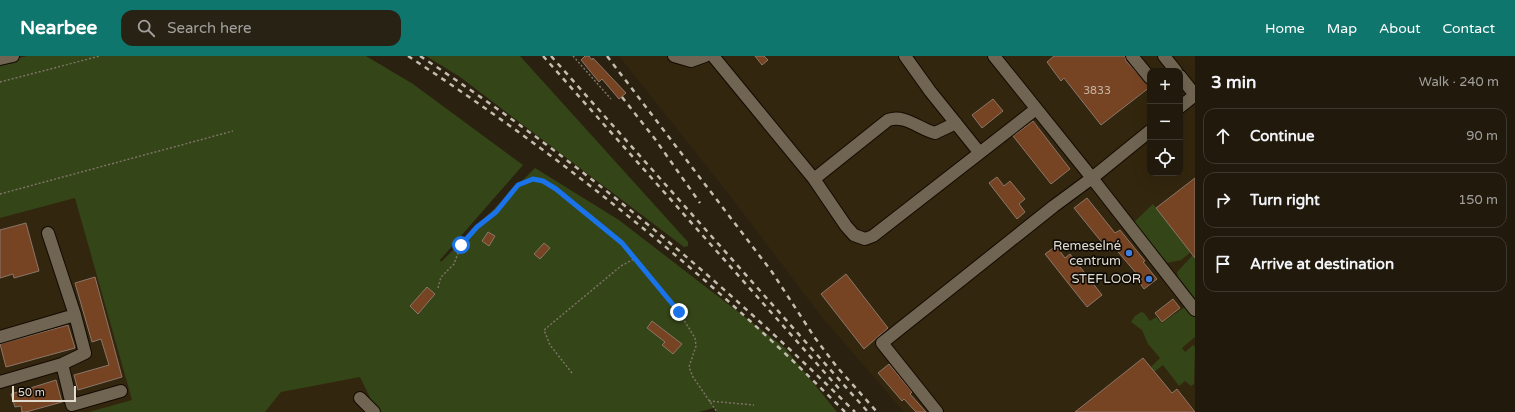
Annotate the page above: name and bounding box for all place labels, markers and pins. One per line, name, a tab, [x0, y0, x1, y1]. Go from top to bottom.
place label: Remeselné centrum	[1053, 238, 1121, 269]
marker: Remeselné centrum	[1124, 248, 1134, 258]
place label: STEFLOOR	[1072, 271, 1141, 287]
marker: STEFLOOR	[1144, 274, 1154, 284]

